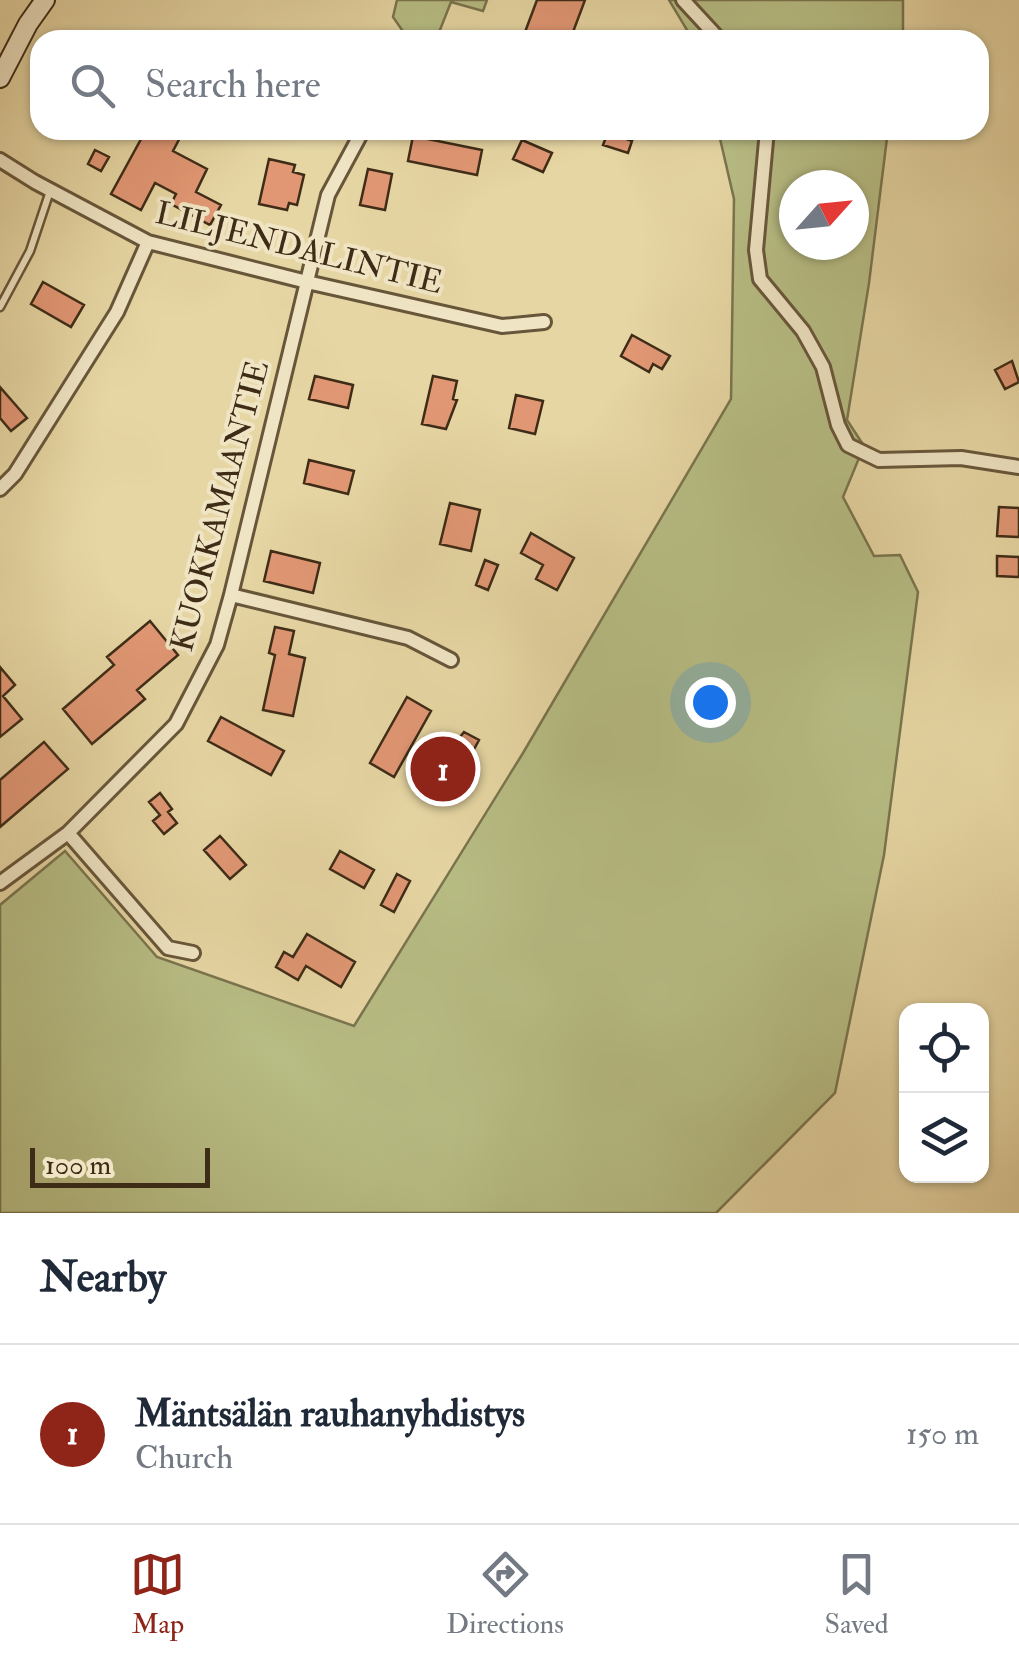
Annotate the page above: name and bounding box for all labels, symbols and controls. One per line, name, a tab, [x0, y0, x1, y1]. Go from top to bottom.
search box	[30, 30, 989, 140]
icon: search	[65, 58, 120, 113]
text: Search here	[145, 61, 321, 109]
north arrow	[779, 170, 869, 260]
street label: LILJENDALINTIE	[151, 193, 447, 303]
street label: KUOKKAMAANTIE	[162, 356, 278, 656]
your location	[685, 677, 736, 728]
pin: 1	[410, 732, 476, 806]
map controls	[899, 1003, 989, 1183]
button: locate	[899, 1003, 989, 1093]
button: layers	[899, 1093, 989, 1183]
scale bar	[30, 1143, 210, 1188]
text: 100 m	[45, 1148, 111, 1183]
text: Nearby	[40, 1252, 166, 1304]
text: Mäntsälän rauhanyhdistys	[135, 1390, 525, 1438]
text: 1	[67, 1414, 78, 1454]
text: 150 m	[906, 1414, 979, 1454]
text: Church	[135, 1438, 233, 1478]
tab: Map	[130, 1547, 185, 1642]
tab: Directions	[446, 1547, 564, 1642]
tab: Saved	[825, 1547, 889, 1642]

